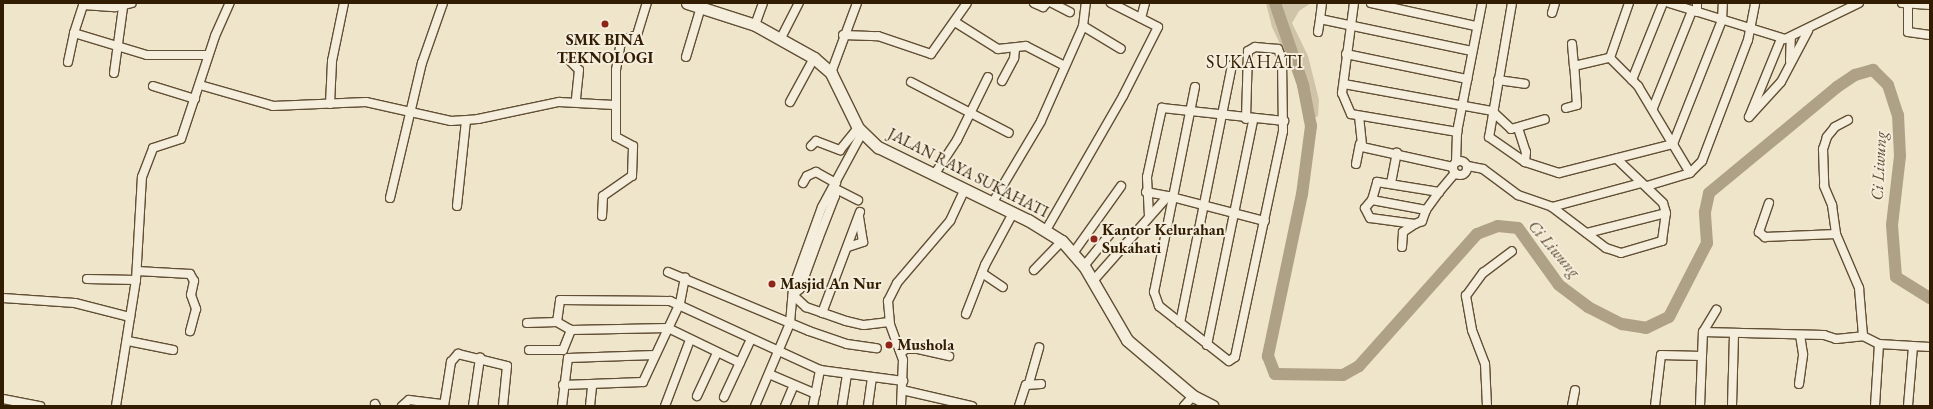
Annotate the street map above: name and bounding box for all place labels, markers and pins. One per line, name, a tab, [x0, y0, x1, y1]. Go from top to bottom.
marker: SMK BINA TEKNOLOGI	[600, 19, 610, 29]
place label: SMK BINA TEKNOLOGI	[557, 30, 653, 68]
place label: Kantor Kelurahan Sukahati	[1102, 220, 1225, 258]
marker: Kantor Kelurahan Sukahati	[1089, 234, 1099, 244]
place label: Masjid An Nur	[780, 274, 881, 294]
marker: Masjid An Nur	[767, 279, 777, 289]
place label: Mushola	[897, 335, 954, 355]
marker: Mushola	[884, 340, 894, 350]

